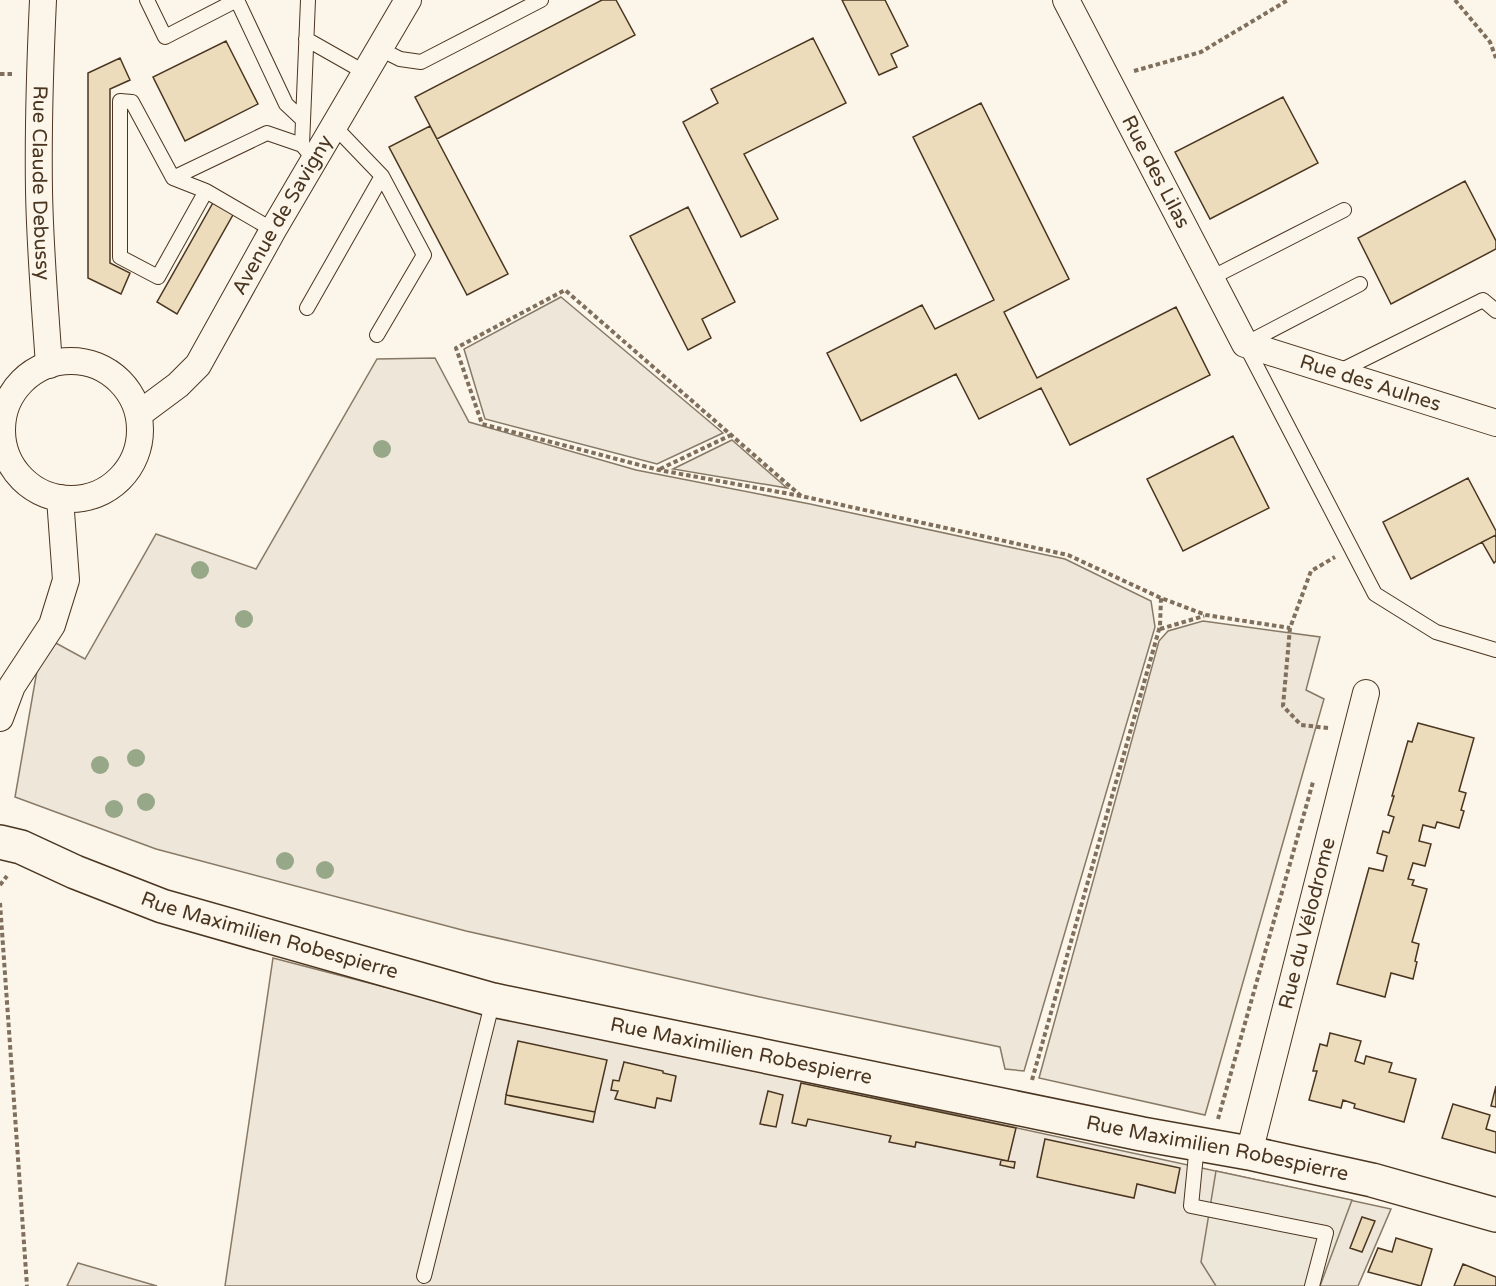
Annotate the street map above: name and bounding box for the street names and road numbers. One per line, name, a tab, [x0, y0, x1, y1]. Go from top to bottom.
street label: Rue Claude Debussy	[27, 85, 55, 281]
street label: Rue des Lilas	[1116, 112, 1195, 233]
street label: Avenue de Savigny	[227, 131, 338, 299]
street label: Rue des Aulnes	[1297, 350, 1444, 417]
street label: Rue du Vélodrome	[1274, 835, 1341, 1012]
street label: Rue Maximilien Robespierre	[137, 887, 401, 984]
street label: Rue Maximilien Robespierre	[608, 1013, 874, 1090]
street label: Rue Maximilien Robespierre	[1084, 1111, 1351, 1186]

